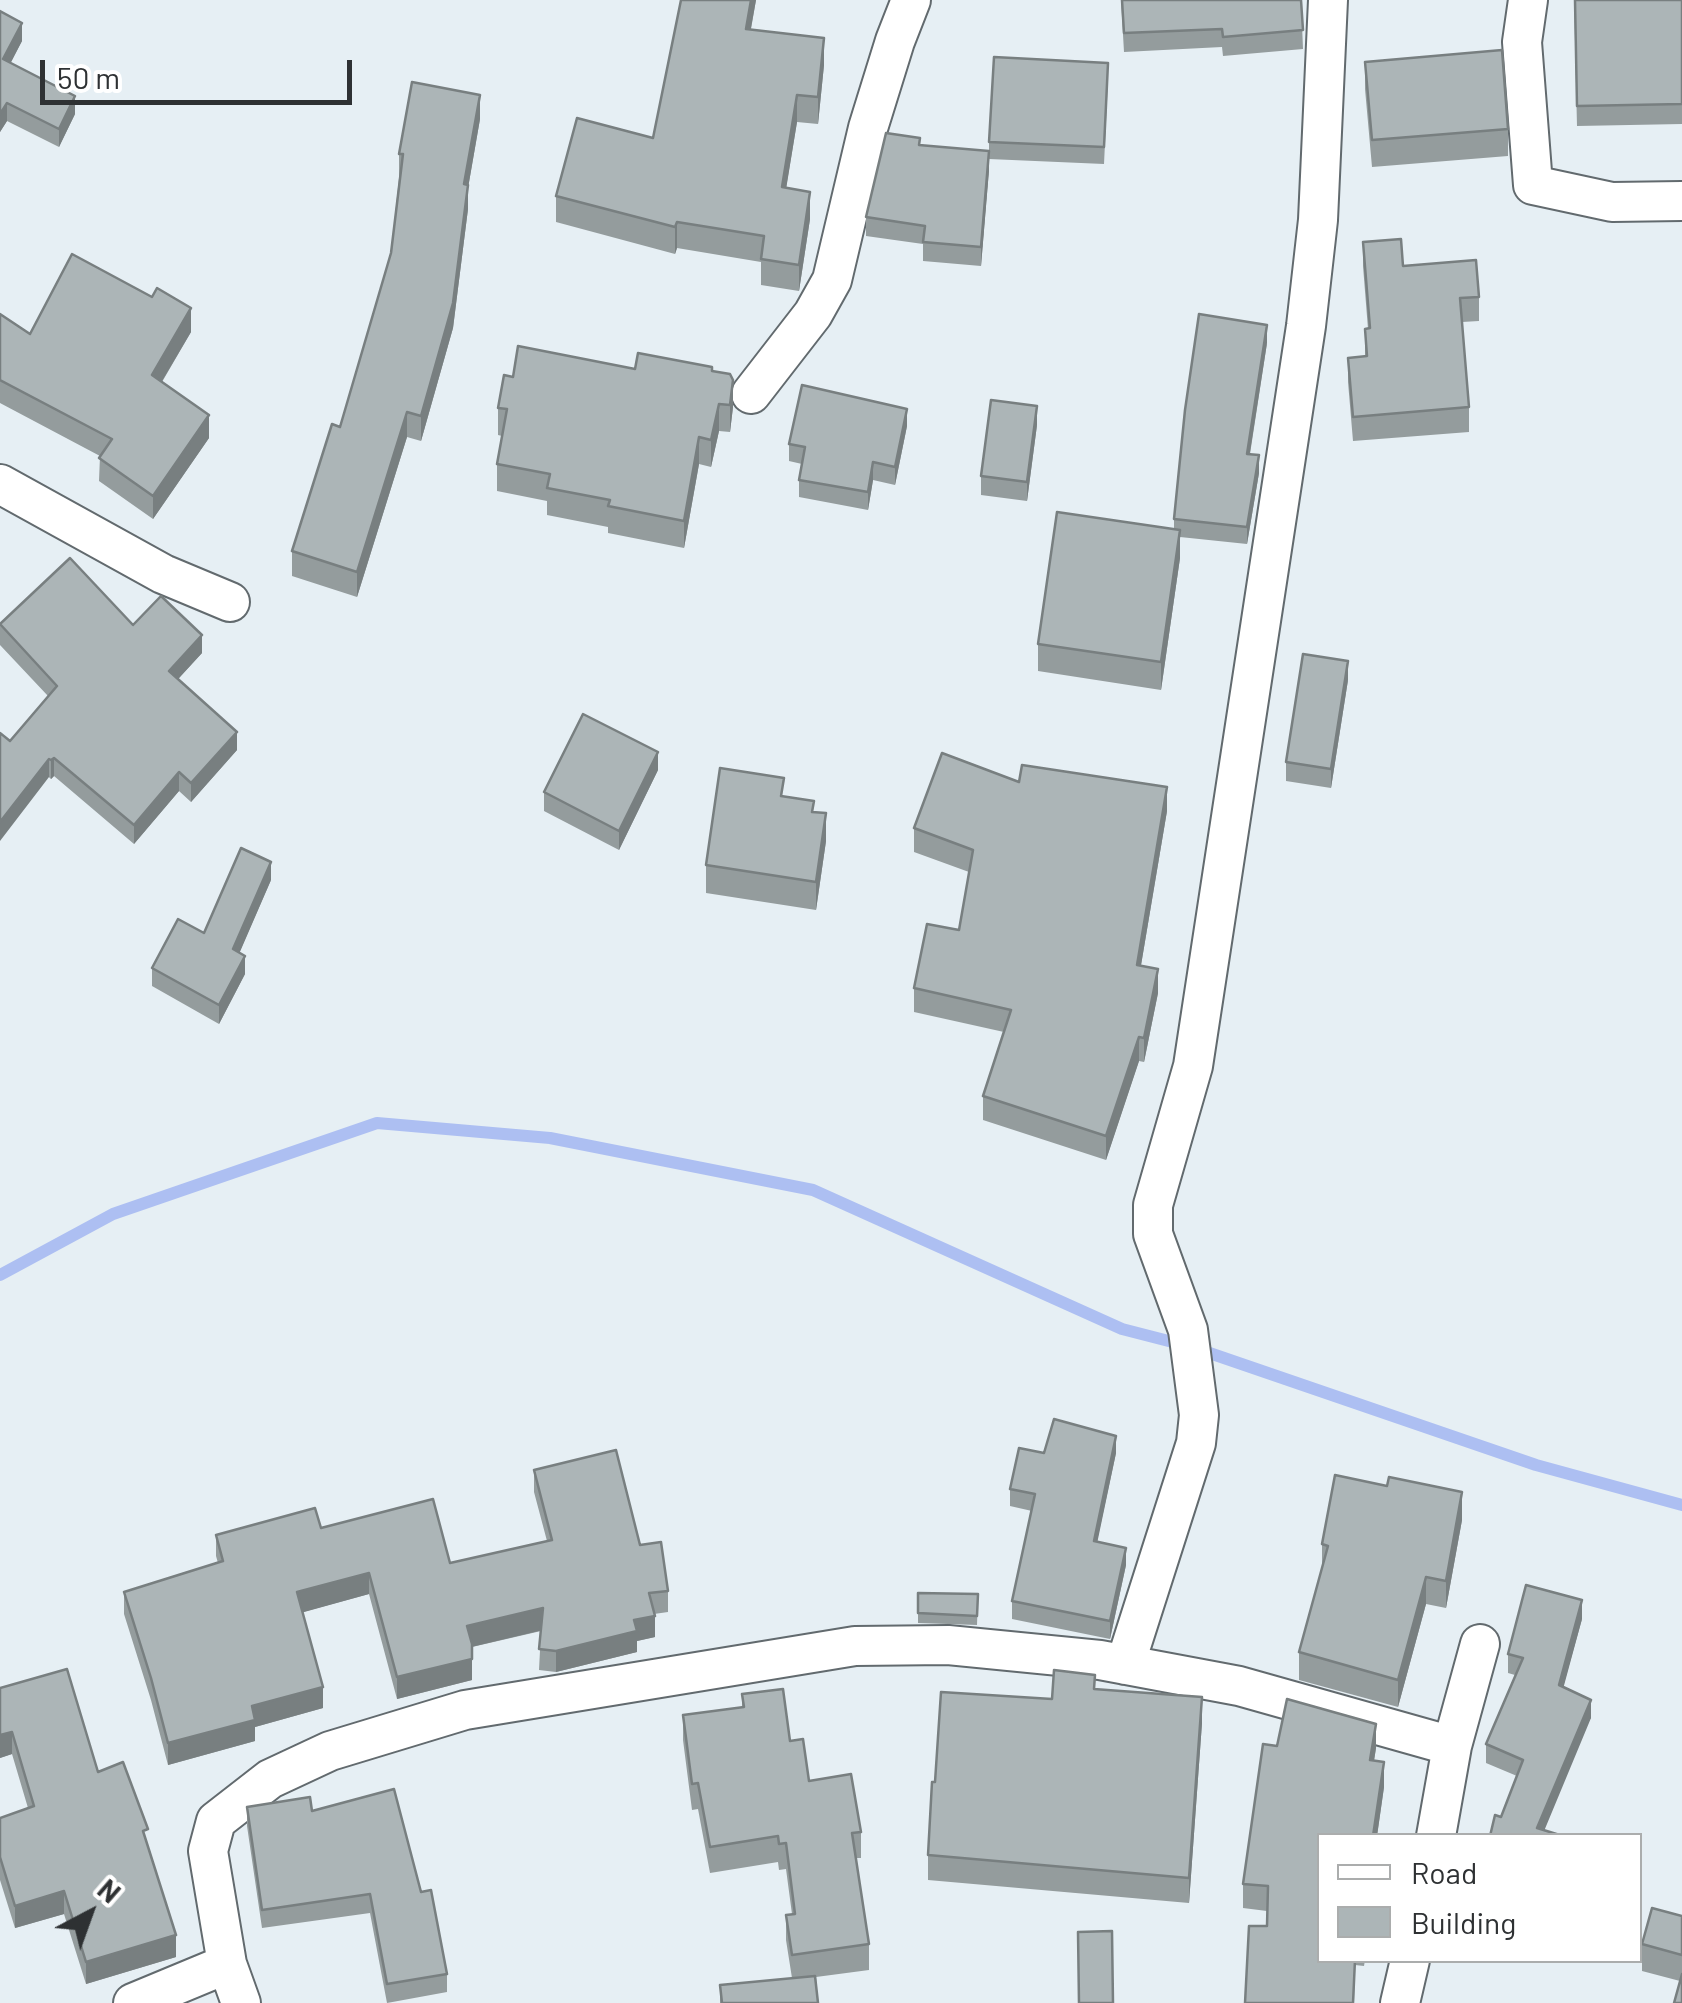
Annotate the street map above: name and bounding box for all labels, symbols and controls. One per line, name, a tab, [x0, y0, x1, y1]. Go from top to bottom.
scale bar	[45, 40, 358, 102]
text: 50 m	[57, 59, 120, 95]
legend	[1317, 1833, 1642, 1963]
text: Road	[1411, 1854, 1477, 1890]
north arrow	[40, 1863, 140, 1963]
text: N	[92, 1871, 128, 1909]
text: Building	[1411, 1904, 1516, 1940]

